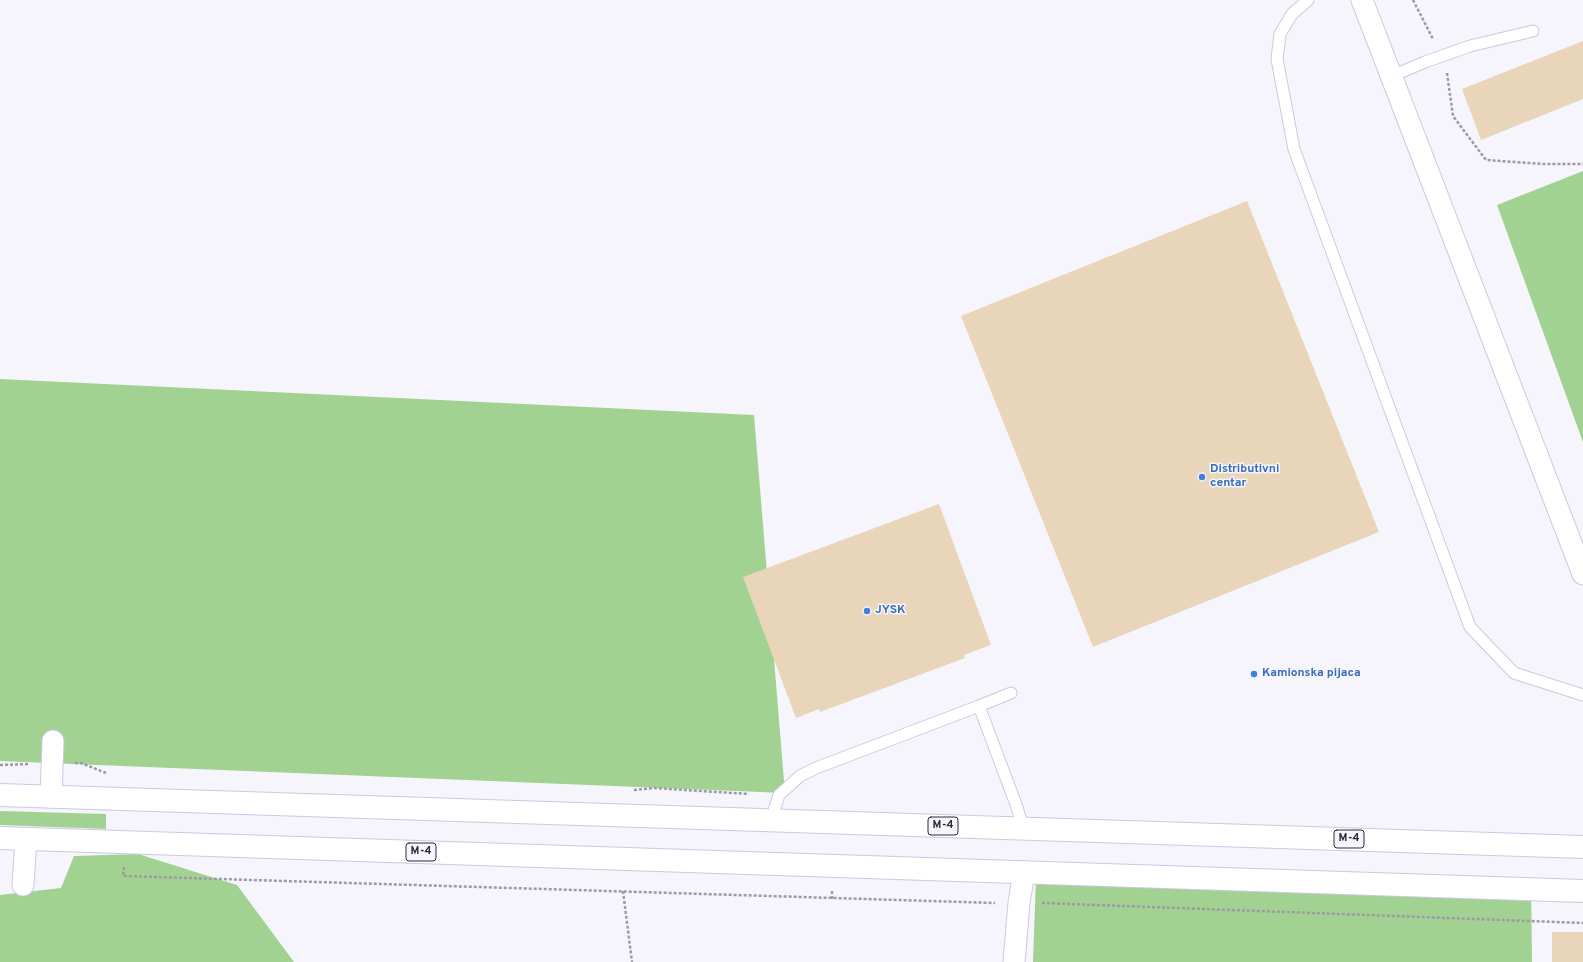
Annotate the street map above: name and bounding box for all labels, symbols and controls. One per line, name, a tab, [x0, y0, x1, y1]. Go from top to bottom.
place label: Distributivni centar	[1210, 463, 1279, 491]
marker: Distributivni centar	[1197, 472, 1207, 482]
place label: JYSK	[875, 604, 906, 618]
marker: JYSK	[862, 606, 872, 616]
place label: Kamionska pijaca	[1262, 667, 1361, 681]
marker: Kamionska pijaca	[1249, 669, 1259, 679]
road number: M-4	[928, 817, 958, 835]
road number: M-4	[1334, 830, 1364, 848]
road number: M-4	[406, 843, 436, 861]

